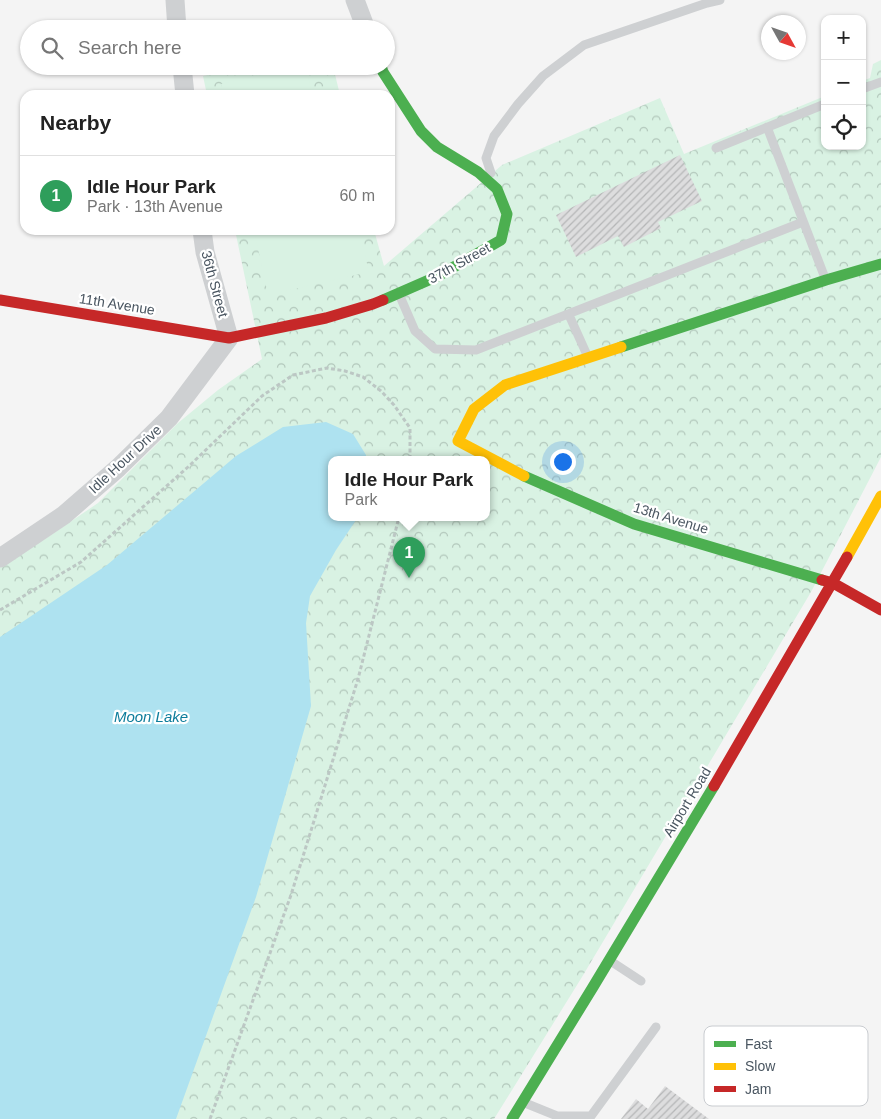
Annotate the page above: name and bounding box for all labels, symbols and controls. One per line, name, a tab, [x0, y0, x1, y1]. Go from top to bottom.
north arrow	[761, 15, 806, 60]
map controls	[821, 15, 866, 150]
button: +	[821, 15, 866, 60]
search box	[20, 20, 395, 75]
icon: search	[38, 34, 66, 62]
text: Search here	[78, 37, 182, 58]
button: −	[821, 60, 866, 105]
button: locate	[821, 105, 866, 150]
text: Nearby	[40, 111, 111, 134]
text: Idle Hour Park	[87, 176, 216, 197]
text: 1	[52, 187, 60, 204]
text: 60 m	[339, 187, 375, 204]
text: Park · 13th Avenue	[87, 198, 223, 215]
street label: 37th Street	[425, 239, 493, 287]
street label: 36th Street	[198, 249, 232, 319]
street label: 11th Avenue	[78, 290, 156, 318]
street label: Idle Hour Drive	[85, 421, 165, 497]
your location	[550, 449, 576, 475]
popup	[328, 456, 490, 521]
text: Idle Hour Park	[345, 469, 473, 490]
text: Park	[345, 491, 377, 508]
street label: 13th Avenue	[632, 499, 711, 537]
pin: 1	[393, 537, 425, 578]
water label: Moon Lake	[114, 708, 188, 725]
street label: Airport Road	[660, 764, 714, 840]
legend	[704, 1026, 868, 1106]
text: Fast	[745, 1036, 772, 1052]
text: Slow	[745, 1058, 776, 1074]
text: Jam	[745, 1081, 771, 1097]

